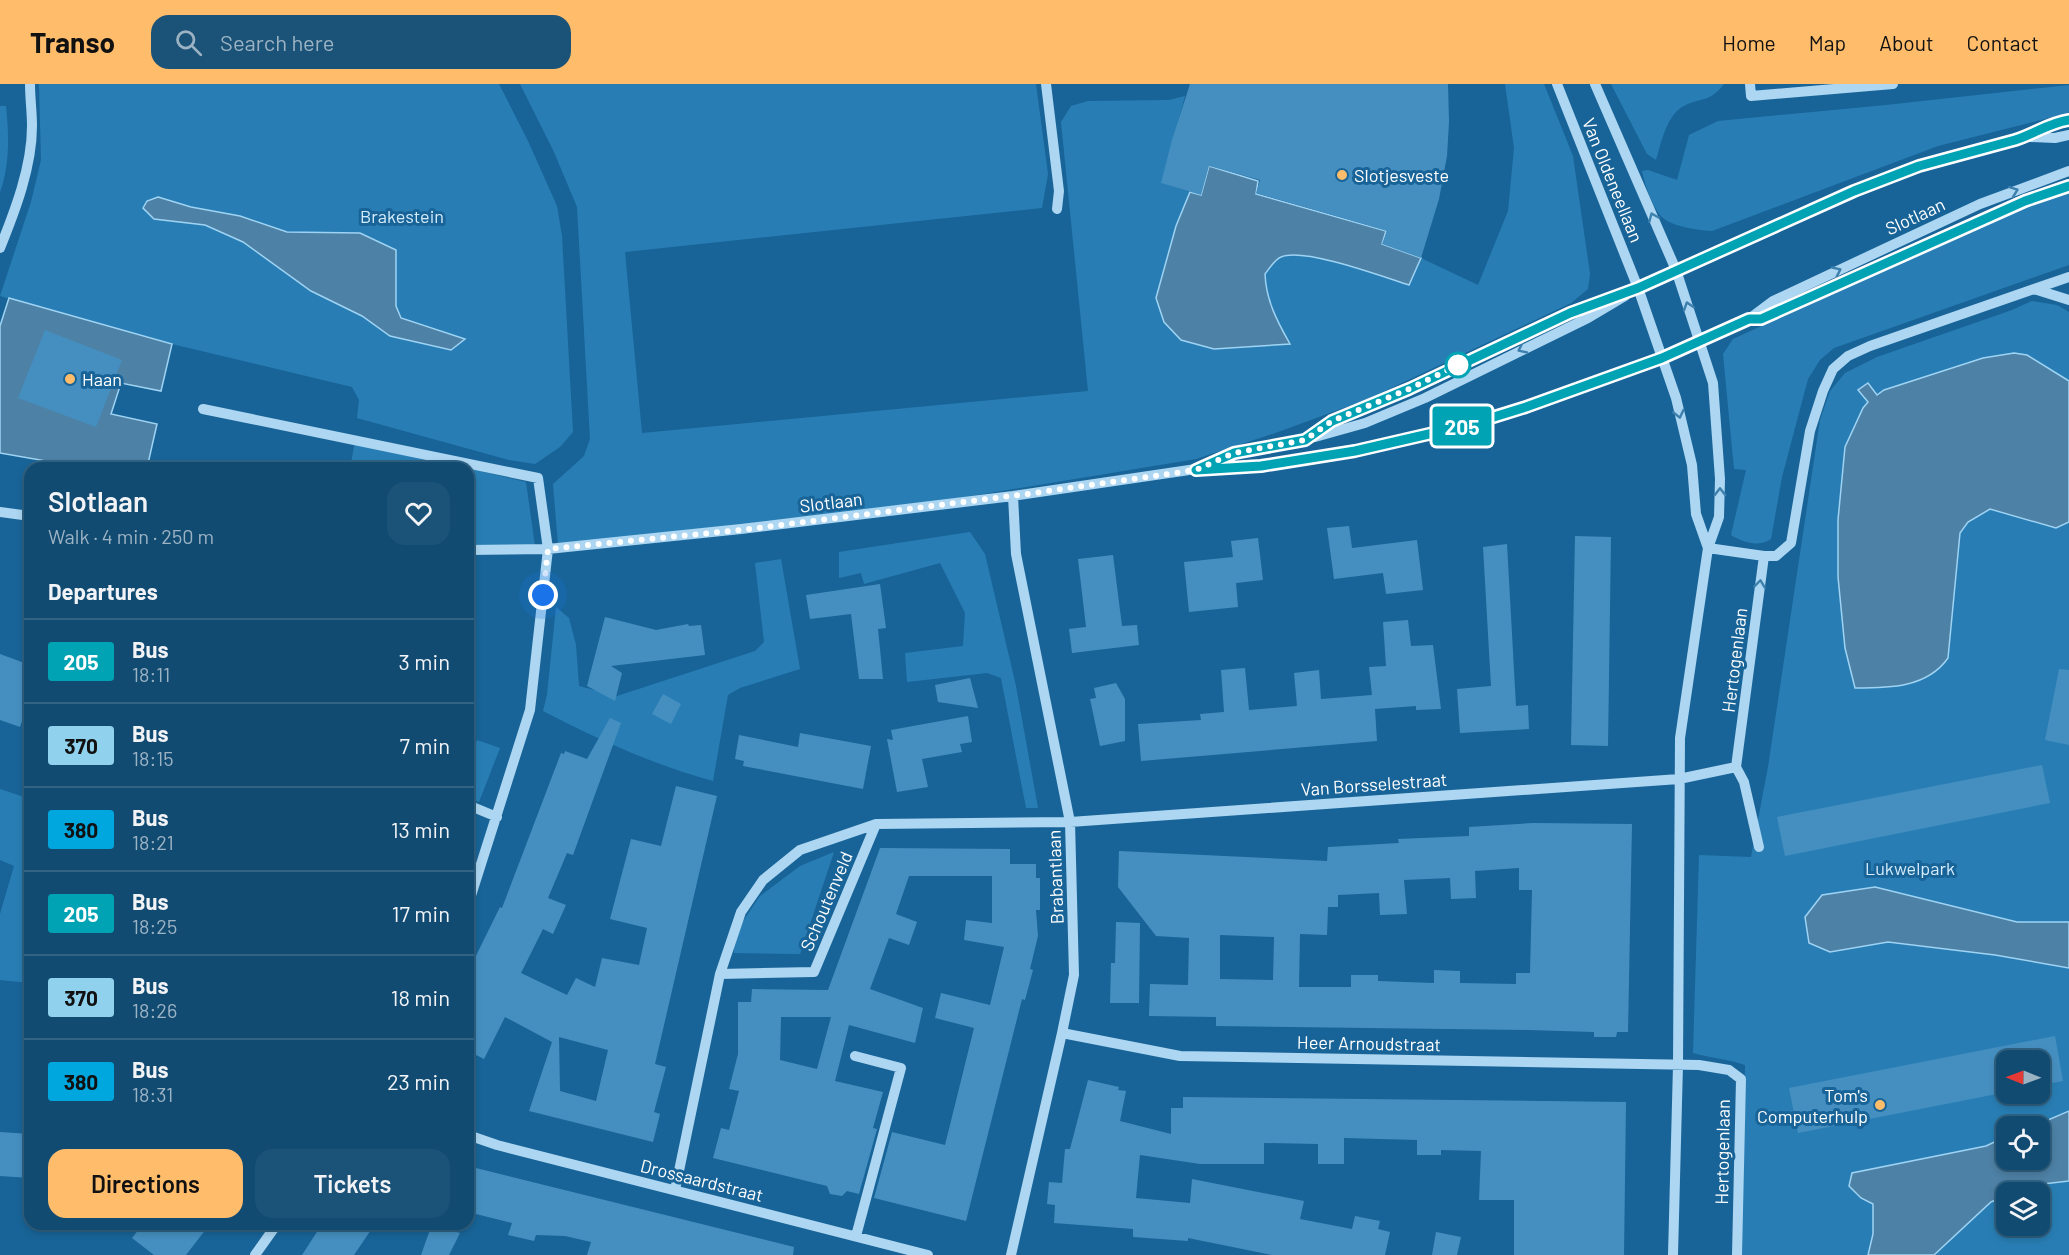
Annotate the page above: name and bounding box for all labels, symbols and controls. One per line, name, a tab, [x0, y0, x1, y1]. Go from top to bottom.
search box	[151, 15, 571, 69]
text: Transo	[30, 25, 115, 59]
icon: search	[172, 26, 205, 59]
text: Search here	[220, 29, 334, 55]
text: Home	[1722, 30, 1776, 55]
text: Map	[1809, 30, 1846, 55]
text: About	[1879, 30, 1934, 55]
text: Contact	[1967, 30, 2039, 55]
street label: Van Oldeneellaan	[1578, 115, 1648, 245]
place label: Slotjesveste	[1354, 164, 1449, 186]
marker: Slotjesveste	[1335, 168, 1349, 182]
one-way arrow	[2008, 186, 2019, 198]
street label: Slotlaan	[1882, 193, 1948, 239]
park label: Brakestein	[360, 205, 444, 227]
one-way arrow	[1648, 212, 1660, 223]
one-way arrow	[1830, 267, 1841, 279]
one-way arrow	[1682, 301, 1695, 312]
one-way arrow	[1518, 342, 1529, 354]
unlabelled marker	[1445, 352, 1471, 378]
place label: Haan	[82, 368, 122, 390]
marker: Haan	[63, 372, 77, 386]
line badge: 205	[1428, 406, 1496, 446]
one-way arrow	[1672, 409, 1685, 419]
text: 205	[1444, 414, 1480, 439]
button: heart	[387, 482, 450, 545]
text: Slotlaan	[48, 484, 148, 518]
street label: Slotlaan	[798, 487, 864, 517]
one-way arrow	[1714, 487, 1726, 496]
text: Walk · 4 min · 250 m	[48, 524, 214, 548]
text: Departures	[48, 578, 158, 604]
your location	[528, 580, 558, 610]
one-way arrow	[1754, 580, 1766, 589]
street label: Hertogenlaan	[1717, 606, 1751, 714]
text: Bus	[132, 636, 169, 662]
text: 3 min	[399, 648, 450, 674]
text: 205	[63, 649, 99, 674]
text: 18:11	[132, 662, 170, 686]
text: Bus	[132, 720, 169, 746]
text: 7 min	[400, 732, 450, 758]
text: 370	[64, 733, 98, 758]
text: 18:15	[132, 746, 173, 770]
street label: Van Borsselestraat	[1300, 768, 1448, 800]
text: Bus	[132, 804, 169, 830]
text: 13 min	[391, 816, 450, 842]
text: 380	[64, 817, 98, 842]
street label: Brabantlaan	[1042, 829, 1068, 925]
text: 18:21	[132, 830, 174, 854]
street label: Schoutenveld	[795, 848, 857, 954]
park label: Lukwelpark	[1865, 857, 1955, 879]
text: Bus	[132, 888, 169, 914]
text: 17 min	[392, 900, 450, 926]
text: 205	[63, 901, 99, 926]
text: 18:25	[132, 914, 177, 938]
text: Bus	[132, 972, 169, 998]
text: 18 min	[391, 984, 450, 1010]
text: 370	[64, 985, 98, 1010]
text: 18:26	[132, 998, 177, 1022]
street label: Heer Arnoudstraat	[1297, 1031, 1441, 1055]
north arrow	[1996, 1050, 2050, 1104]
map controls	[1996, 1050, 2050, 1236]
text: Bus	[132, 1056, 169, 1082]
text: 23 min	[387, 1068, 450, 1094]
text: 380	[64, 1069, 98, 1094]
text: 18:31	[132, 1082, 173, 1106]
place label: Tom's Computerhulp	[1757, 1084, 1868, 1127]
marker: Tom's Computerhulp	[1873, 1098, 1887, 1112]
street label: Hertogenlaan	[1710, 1099, 1734, 1205]
button: locate	[1996, 1116, 2050, 1170]
button: Directions	[48, 1149, 243, 1218]
button: Tickets	[255, 1149, 450, 1218]
street label: Drossaardstraat	[638, 1154, 766, 1206]
button: layers	[1996, 1182, 2050, 1236]

